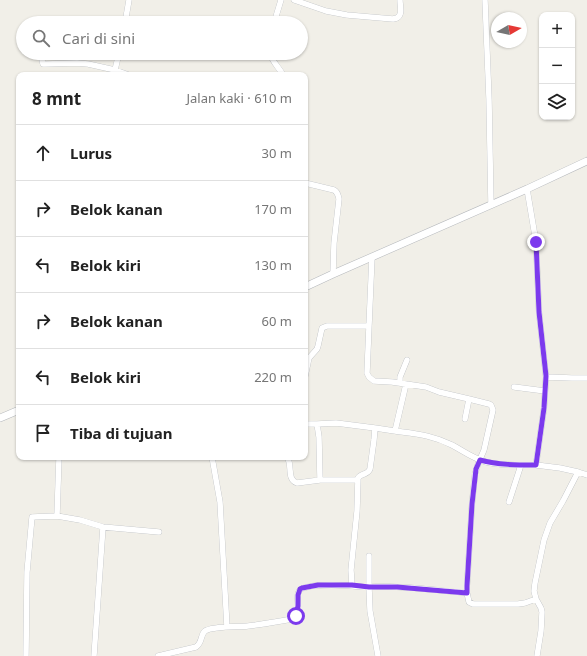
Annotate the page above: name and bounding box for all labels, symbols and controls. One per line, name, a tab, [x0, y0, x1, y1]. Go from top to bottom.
north arrow	[491, 12, 527, 48]
map controls	[539, 12, 575, 120]
button: +	[539, 12, 575, 48]
search box	[16, 16, 308, 60]
icon: search	[30, 27, 52, 49]
text: Cari di sini	[62, 28, 135, 48]
button: −	[539, 48, 575, 84]
button: layers	[539, 84, 575, 120]
text: 8 mnt	[32, 87, 81, 110]
text: Jalan kaki · 610 m	[186, 89, 292, 107]
icon: ahead	[32, 142, 54, 164]
text: Lurus	[70, 143, 112, 163]
text: 30 m	[262, 144, 292, 162]
icon: right	[32, 198, 54, 220]
text: Belok kanan	[70, 199, 163, 219]
text: 170 m	[254, 200, 292, 218]
route end	[527, 233, 545, 251]
icon: left	[32, 254, 54, 276]
text: Belok kiri	[70, 255, 141, 275]
text: 130 m	[254, 256, 292, 274]
icon: right	[32, 310, 54, 332]
text: Belok kanan	[70, 311, 163, 331]
text: 60 m	[262, 312, 292, 330]
icon: left	[32, 366, 54, 388]
text: Belok kiri	[70, 367, 141, 387]
text: 220 m	[254, 368, 292, 386]
icon: arrive	[32, 422, 54, 444]
text: Tiba di tujuan	[70, 423, 173, 443]
route start	[287, 607, 305, 625]

